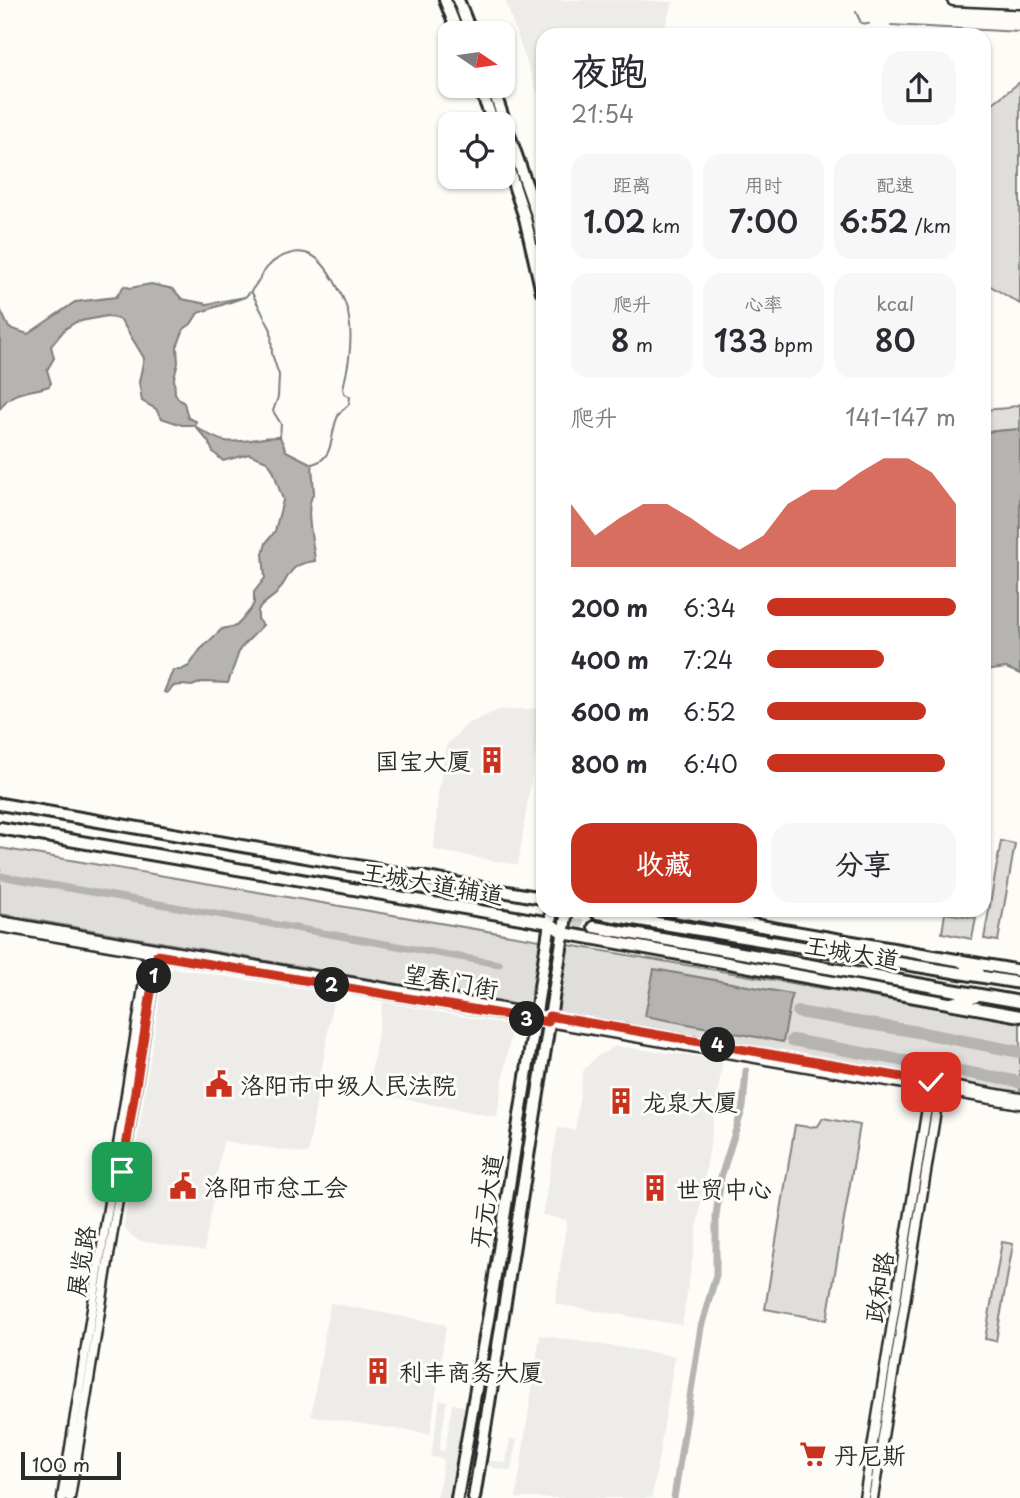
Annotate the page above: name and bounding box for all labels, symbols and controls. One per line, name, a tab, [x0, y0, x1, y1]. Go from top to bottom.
north arrow	[438, 21, 514, 98]
map controls	[438, 21, 515, 189]
text: 夜跑	[571, 41, 647, 98]
button: share	[882, 51, 956, 125]
text: 21:54	[571, 96, 634, 131]
button: locate	[438, 112, 515, 189]
text: 距离	[613, 170, 651, 198]
text: 用时	[744, 170, 783, 198]
text: 配速	[876, 170, 914, 198]
text: 1.02	[583, 198, 646, 243]
text: 7:00	[729, 198, 798, 243]
text: 6:52	[839, 198, 908, 243]
text: km	[646, 211, 680, 239]
text: /km	[908, 211, 951, 239]
text: 爬升	[613, 289, 651, 317]
text: 心率	[744, 289, 783, 317]
text: kcal	[876, 289, 914, 317]
text: 8	[611, 317, 629, 362]
text: 133	[714, 317, 768, 362]
text: 80	[875, 317, 916, 362]
text: m	[629, 330, 653, 358]
text: bpm	[768, 330, 813, 358]
text: 爬升	[571, 399, 617, 434]
text: 141–147 m	[845, 399, 956, 434]
text: 200 m	[571, 590, 648, 625]
text: 6:34	[683, 590, 736, 625]
text: 400 m	[571, 642, 649, 677]
text: 7:24	[683, 642, 733, 677]
text: 600 m	[571, 694, 649, 729]
text: 6:52	[683, 694, 736, 729]
place label: 国宝大厦	[375, 742, 471, 778]
building icon: 国宝大厦	[477, 745, 507, 775]
text: 800 m	[571, 746, 648, 781]
text: 6:40	[683, 746, 738, 781]
button: 收藏	[571, 823, 757, 903]
button: 分享	[771, 823, 956, 903]
street label: 王城大道辅道	[359, 852, 507, 912]
street label: 王城大道	[802, 925, 902, 977]
street label: 望春门街	[401, 954, 501, 1006]
pin: 1	[136, 958, 172, 993]
text: 1	[149, 961, 158, 989]
pin: 2	[314, 968, 350, 1002]
text: 2	[325, 970, 338, 998]
pin: 3	[510, 1002, 544, 1036]
text: 3	[520, 1004, 533, 1032]
pin: 4	[700, 1028, 736, 1062]
text: 4	[711, 1030, 724, 1058]
pin	[901, 1052, 961, 1112]
icon: check	[912, 1063, 950, 1101]
place label: 洛阳市中级人民法院	[240, 1066, 456, 1102]
public building icon: 洛阳市中级人民法院	[204, 1069, 234, 1099]
place label: 龙泉大厦	[642, 1083, 738, 1119]
building icon: 龙泉大厦	[606, 1086, 636, 1116]
pin	[92, 1142, 152, 1202]
street label: 开元大道	[460, 1151, 510, 1251]
icon: arrive	[103, 1153, 141, 1191]
place label: 洛阳市总工会	[204, 1168, 348, 1204]
place label: 世贸中心	[676, 1170, 772, 1206]
public building icon: 洛阳市总工会	[168, 1171, 198, 1201]
building icon: 世贸中心	[640, 1173, 670, 1203]
street label: 展览路	[57, 1223, 103, 1299]
street label: 政和路	[855, 1249, 901, 1325]
place label: 利丰商务大厦	[399, 1353, 543, 1389]
building icon: 利丰商务大厦	[363, 1356, 393, 1386]
place label: 丹尼斯	[834, 1436, 906, 1472]
supermarket icon: 丹尼斯	[798, 1439, 828, 1469]
scale bar	[21, 1449, 121, 1481]
text: 100 m	[32, 1450, 90, 1478]

